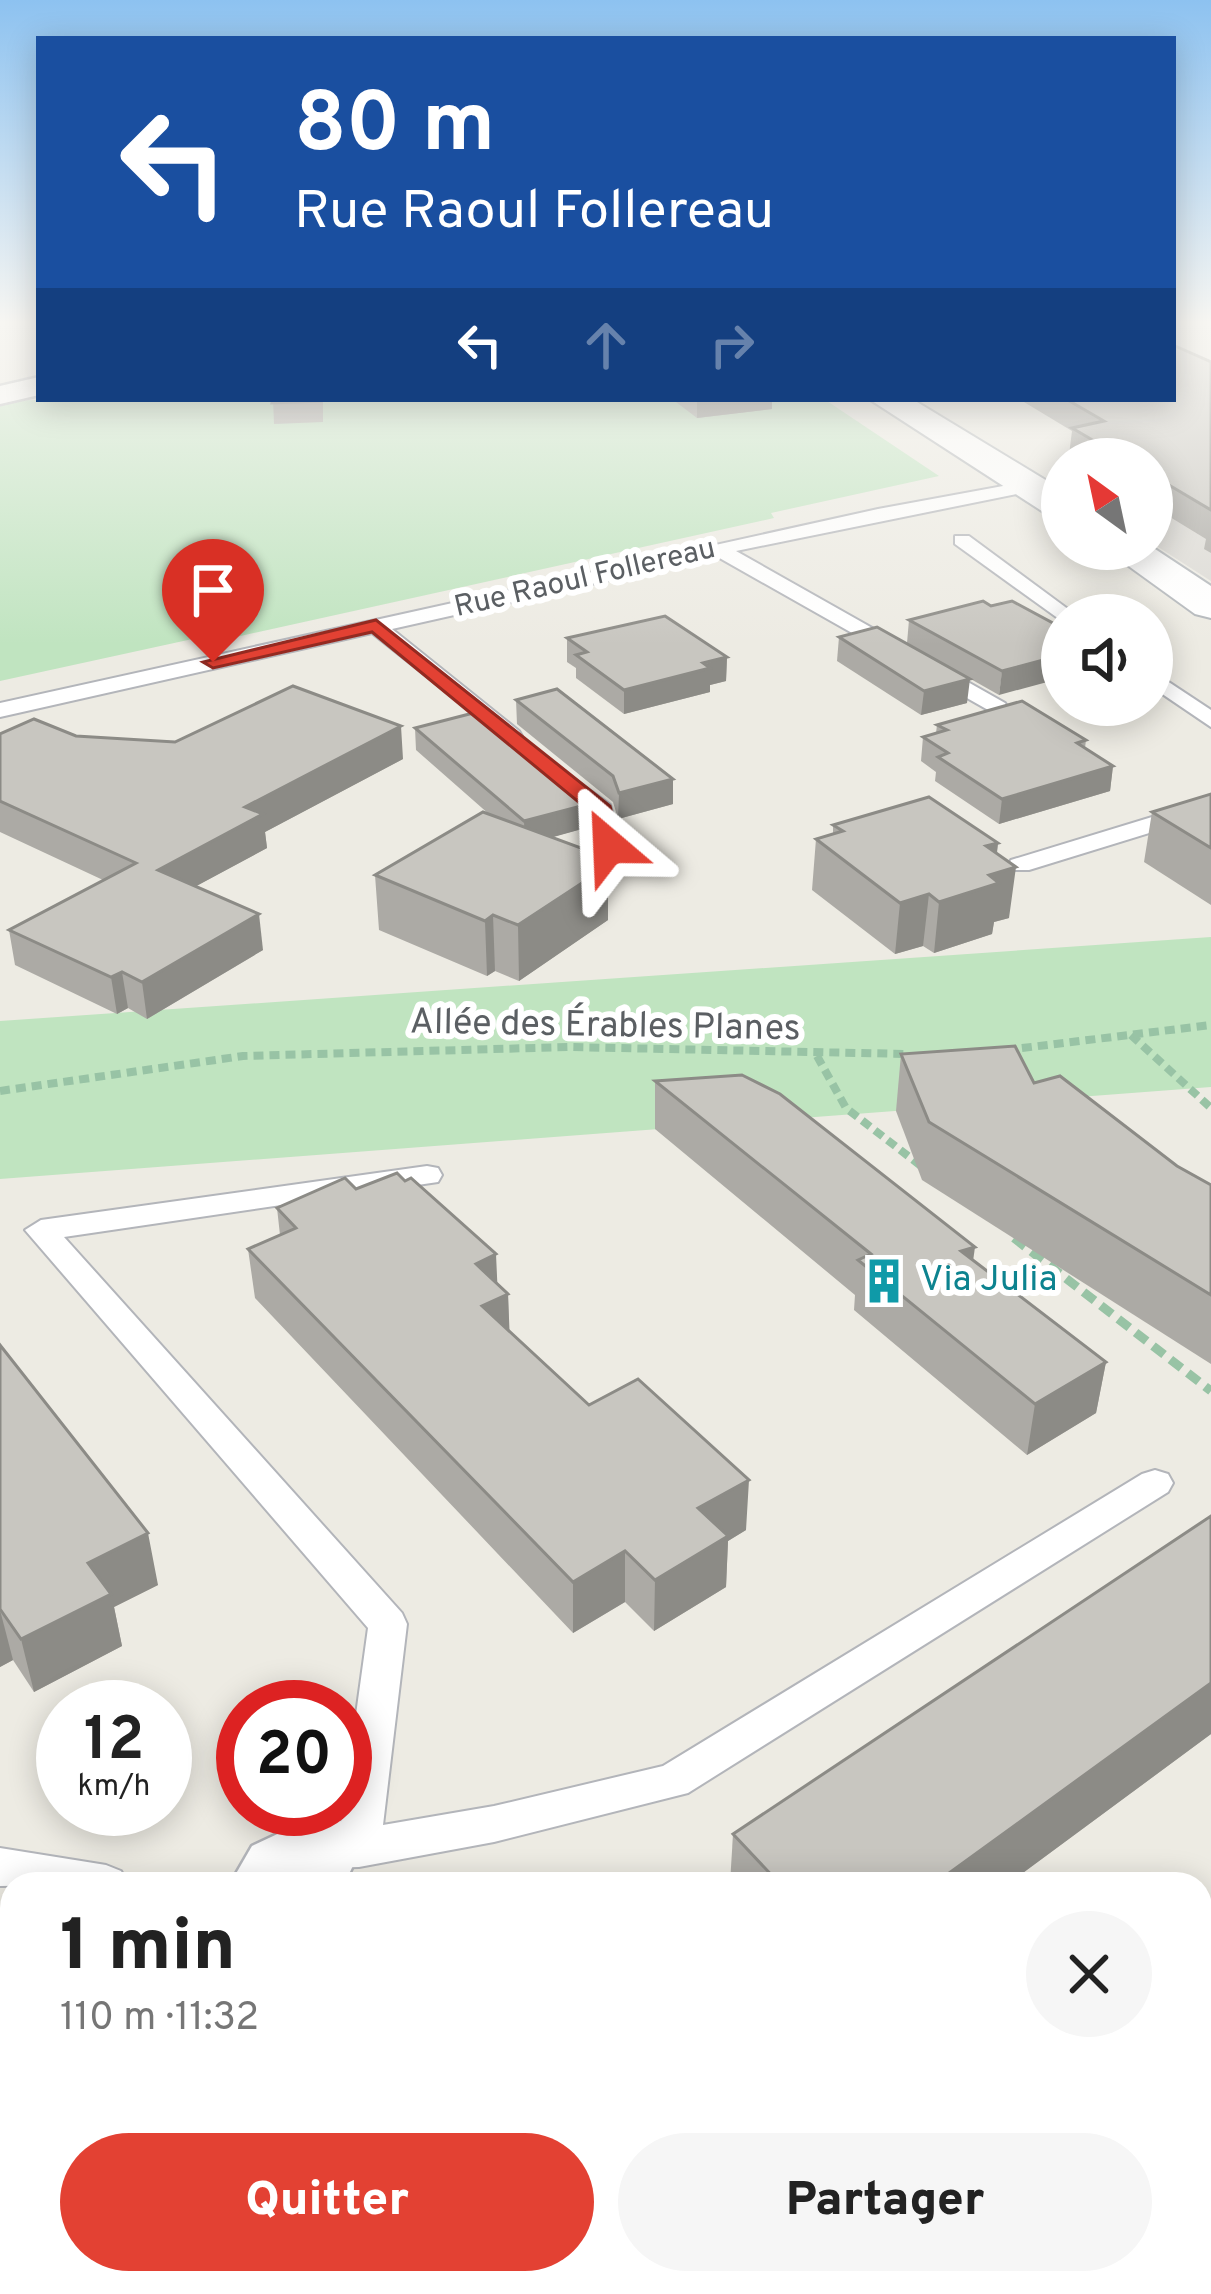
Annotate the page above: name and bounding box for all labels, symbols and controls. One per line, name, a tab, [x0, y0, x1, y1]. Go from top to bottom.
text: 80 m	[294, 75, 495, 181]
icon: left	[96, 84, 252, 240]
text: Rue Raoul Follereau	[294, 179, 774, 248]
icon: left	[447, 312, 513, 378]
icon: ahead	[573, 312, 639, 378]
icon: right	[699, 312, 765, 378]
north arrow	[1041, 438, 1173, 570]
map controls	[1041, 438, 1173, 726]
street label: Rue Raoul Follereau	[451, 531, 719, 627]
pin	[162, 539, 264, 662]
icon: arrive	[180, 557, 246, 623]
button: sound	[1041, 594, 1173, 726]
position arrow	[546, 783, 672, 909]
street label: Allée des Érables Planes	[409, 999, 801, 1053]
building icon: Via Julia	[859, 1256, 909, 1306]
place label: Via Julia	[920, 1258, 1057, 1304]
speed limit sign: 20	[216, 1680, 372, 1836]
text: 12	[84, 1705, 144, 1781]
text: km/h	[78, 1769, 150, 1806]
text: 1 min	[60, 1904, 236, 1996]
button: close	[1026, 1911, 1152, 2037]
text: 110 m · 11:32	[60, 1995, 259, 2044]
button: Quitter	[60, 2133, 594, 2271]
button: Partager	[618, 2133, 1152, 2271]

